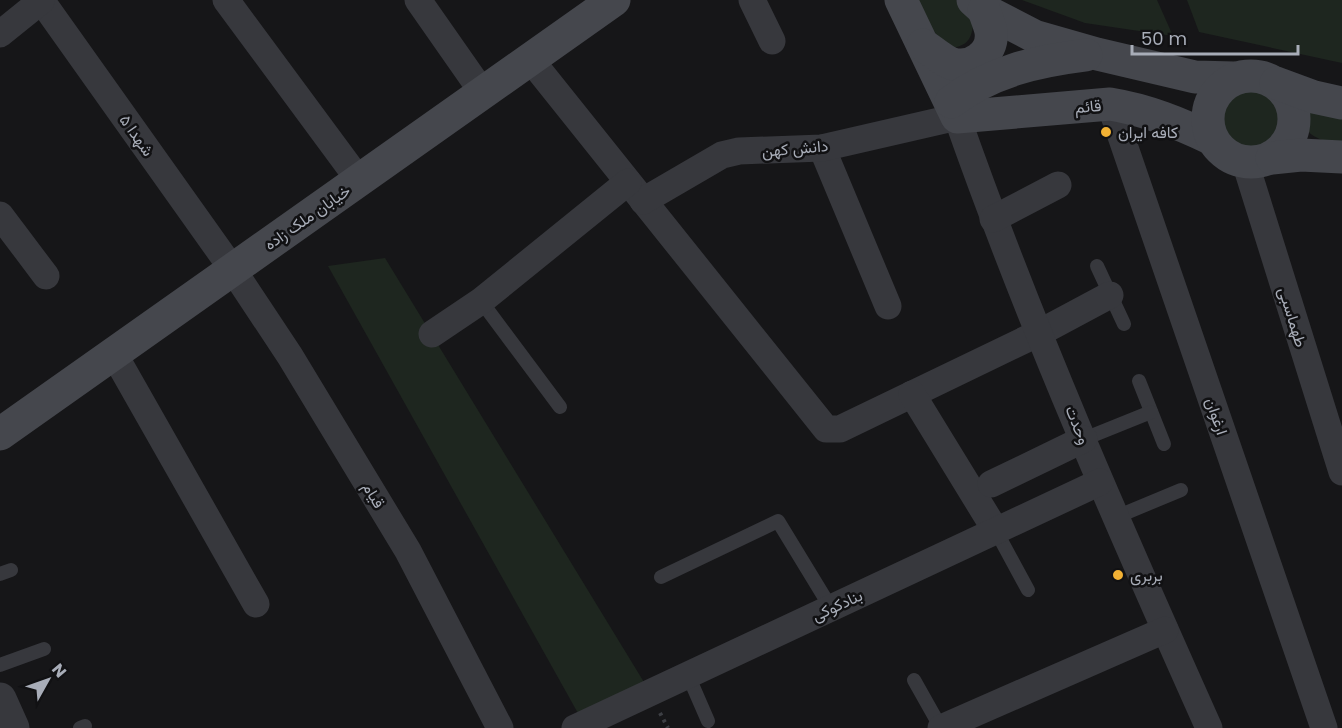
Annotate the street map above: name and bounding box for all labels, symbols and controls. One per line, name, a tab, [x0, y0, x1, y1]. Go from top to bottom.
scale bar	[1132, 18, 1298, 56]
text: 50 m	[1141, 26, 1187, 51]
street label: قائم	[1074, 94, 1102, 119]
street label: شهدا ۵	[114, 110, 159, 161]
place label: کافه ایران	[1118, 121, 1178, 144]
marker: کافه ایران	[1099, 125, 1113, 139]
street label: دانش کهن	[761, 134, 829, 163]
street label: خیابان ملک زاده	[259, 179, 355, 256]
street label: طهماسبی	[1272, 284, 1313, 350]
street label: ارغوان	[1199, 394, 1234, 438]
street label: وحدت	[1059, 402, 1096, 448]
street label: قیام	[357, 478, 390, 513]
place label: بربری	[1130, 564, 1163, 587]
marker: بربری	[1111, 568, 1125, 582]
street label: بنادکوکی	[808, 584, 866, 627]
north arrow	[18, 650, 78, 710]
text: N	[46, 659, 72, 683]

